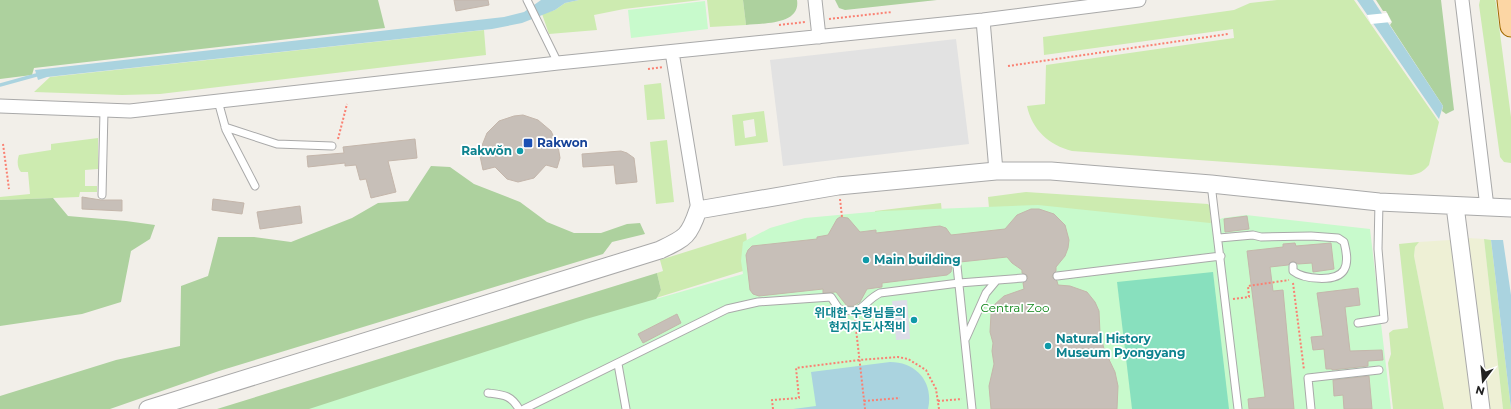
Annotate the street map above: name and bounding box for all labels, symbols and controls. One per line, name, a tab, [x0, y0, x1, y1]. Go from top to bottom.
place label: Rakwon	[537, 135, 588, 150]
marker: Rakwon	[522, 137, 534, 149]
place label: Rakwŏn	[461, 143, 512, 158]
marker: Rakwŏn	[515, 146, 525, 156]
place label: Main building	[874, 252, 961, 267]
marker: Main building	[861, 255, 871, 265]
park label: Central Zoo	[981, 300, 1049, 315]
place label: 위대한 수령님들의 현지지도사적비	[814, 305, 906, 334]
marker: 위대한 수령님들의 현지지도사적비	[909, 315, 919, 325]
place label: Natural History Museum Pyongyang	[1056, 331, 1185, 360]
marker: Natural History Museum Pyongyang	[1043, 341, 1053, 351]
north arrow	[1463, 361, 1503, 401]
text: N	[1474, 383, 1486, 399]

